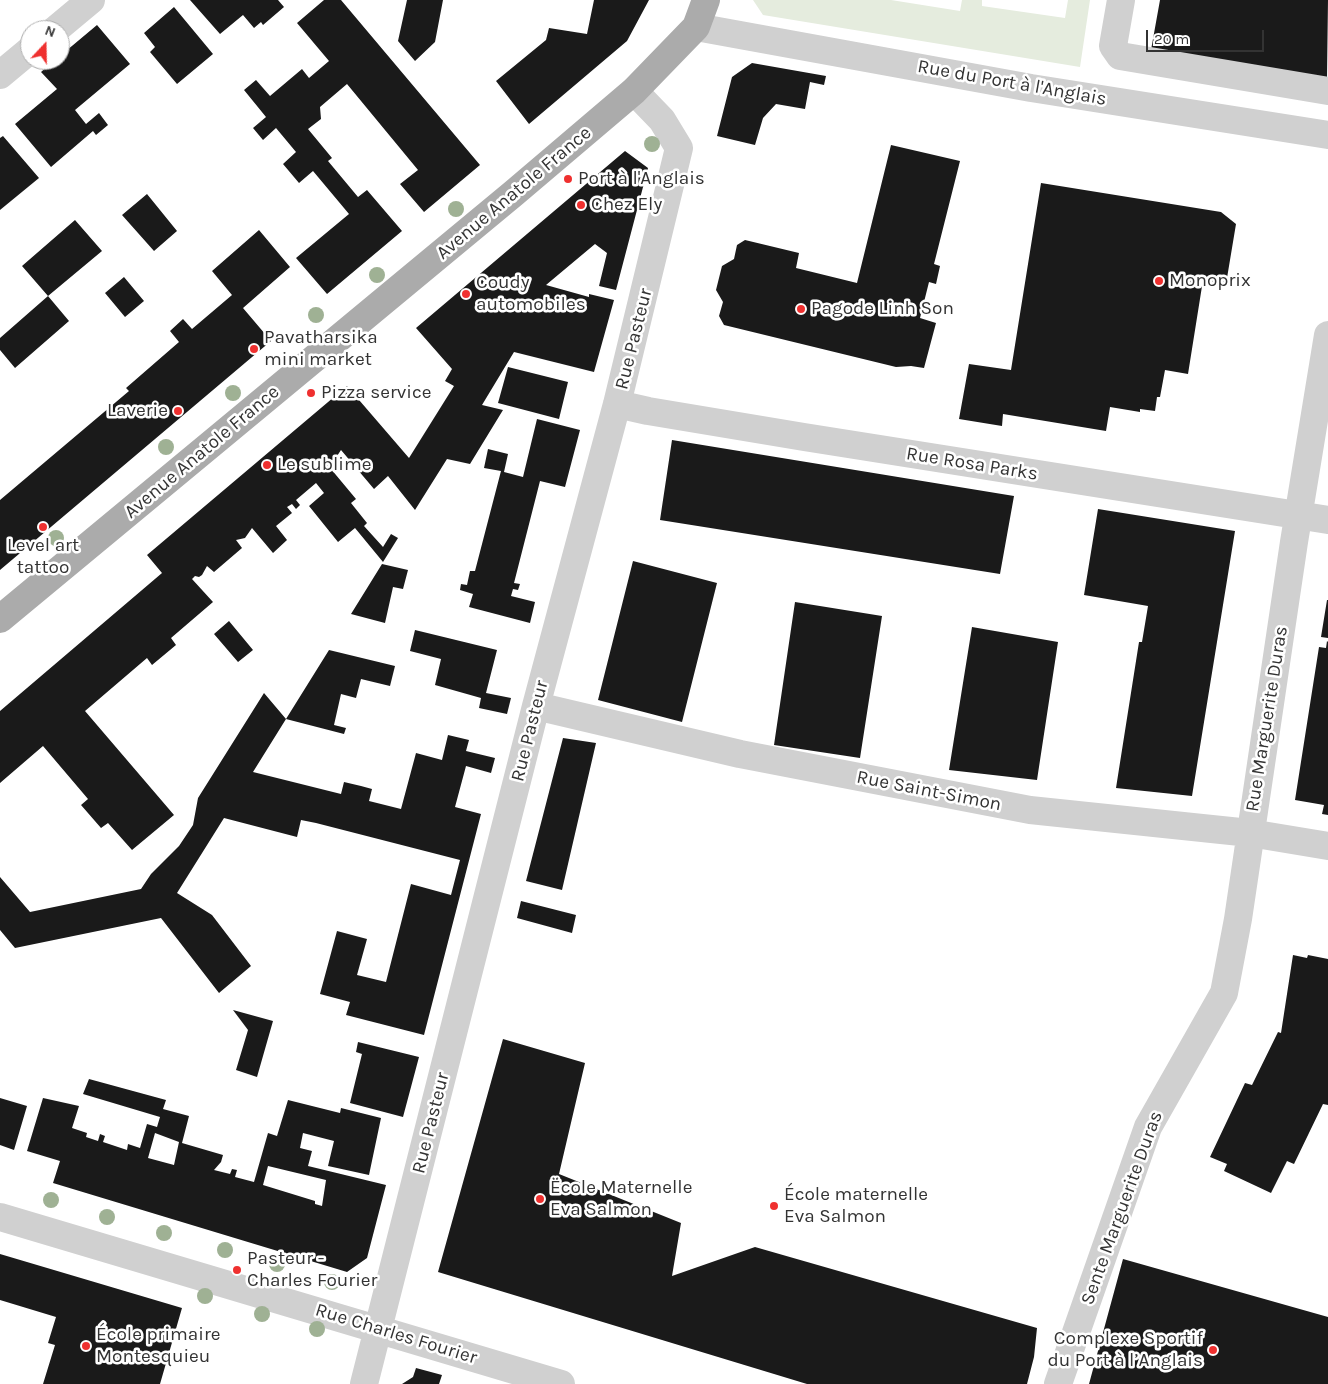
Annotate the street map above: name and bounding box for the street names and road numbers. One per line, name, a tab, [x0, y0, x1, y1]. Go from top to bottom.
street label: Rue du Port à l'Anglais	[916, 55, 1108, 111]
street label: Avenue Anatole France	[432, 121, 596, 265]
street label: Rue Pasteur	[610, 286, 658, 392]
street label: Avenue Anatole France	[120, 380, 284, 524]
street label: Rue Rosa Parks	[905, 442, 1039, 486]
street label: Rue Marguerite Duras	[1241, 624, 1293, 814]
street label: Rue Pasteur	[506, 678, 554, 784]
street label: Rue Saint-Simon	[855, 766, 1003, 816]
street label: Rue Pasteur	[407, 1070, 455, 1176]
street label: Sente Marguerite Duras	[1076, 1108, 1168, 1308]
street label: Rue Charles Fourier	[312, 1299, 480, 1369]

